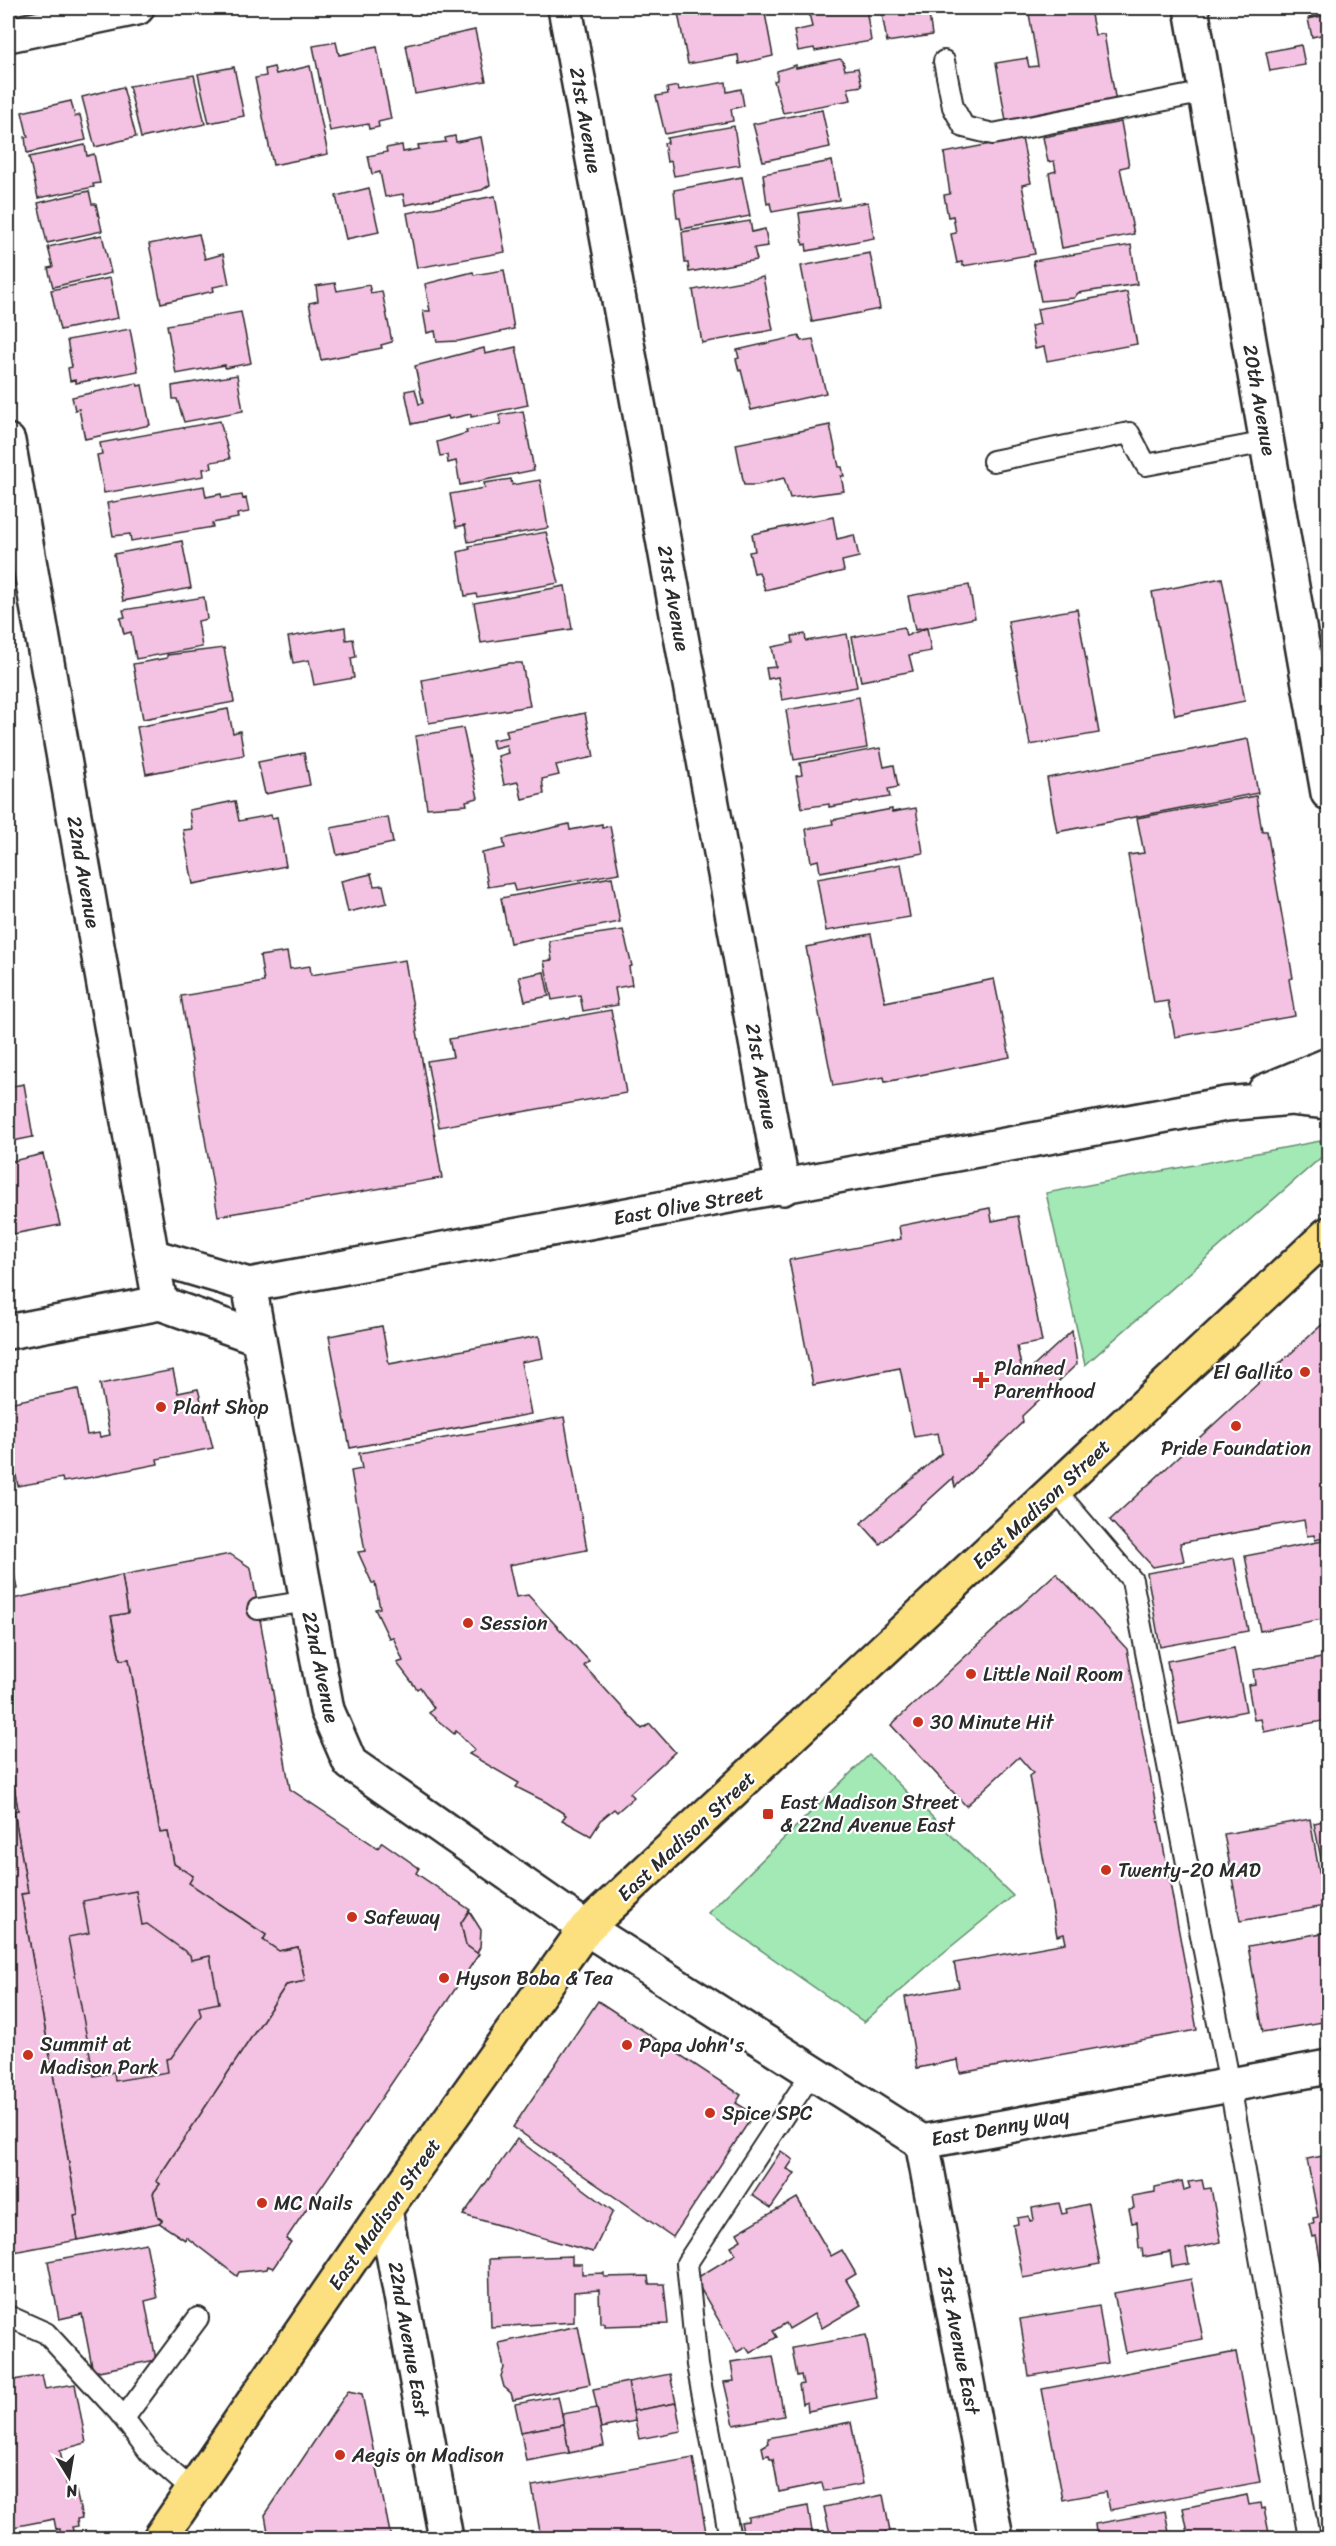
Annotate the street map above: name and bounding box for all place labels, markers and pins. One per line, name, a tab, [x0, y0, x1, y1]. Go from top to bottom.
place label: Planned Parenthood	[994, 1351, 1096, 1409]
place label: El Gallito	[1213, 1355, 1293, 1390]
marker: El Gallito	[1298, 1365, 1312, 1379]
marker: Planned Parenthood	[972, 1371, 990, 1389]
place label: Plant Shop	[173, 1390, 269, 1425]
marker: Plant Shop	[154, 1400, 168, 1414]
marker: Pride Foundation	[1229, 1419, 1243, 1433]
place label: Pride Foundation	[1161, 1431, 1311, 1466]
place label: Session	[480, 1606, 548, 1641]
marker: Session	[461, 1616, 475, 1630]
place label: Little Nail Room	[983, 1657, 1123, 1692]
marker: Little Nail Room	[964, 1667, 978, 1681]
place label: 30 Minute Hit	[930, 1705, 1054, 1740]
marker: 30 Minute Hit	[911, 1715, 925, 1729]
place label: East Madison Street & 22nd Avenue East	[780, 1785, 960, 1843]
marker: East Madison Street & 22nd Avenue East	[761, 1807, 775, 1821]
place label: Twenty-20 MAD	[1118, 1853, 1261, 1888]
marker: Twenty-20 MAD	[1099, 1863, 1113, 1877]
place label: Safeway	[364, 1900, 441, 1935]
marker: Safeway	[345, 1910, 359, 1924]
place label: Hyson Boba & Tea	[456, 1961, 614, 1996]
marker: Hyson Boba & Tea	[437, 1971, 451, 1985]
place label: Summit at Madison Park	[40, 2027, 159, 2085]
place label: Papa John's	[639, 2028, 745, 2063]
marker: Papa John's	[620, 2038, 634, 2052]
marker: Summit at Madison Park	[21, 2048, 35, 2062]
place label: Spice SPC	[722, 2096, 813, 2131]
marker: Spice SPC	[703, 2106, 717, 2120]
place label: MC Nails	[274, 2186, 353, 2221]
marker: MC Nails	[255, 2196, 269, 2210]
place label: Aegis on Madison	[351, 2438, 504, 2473]
marker: Aegis on Madison	[333, 2448, 347, 2462]

